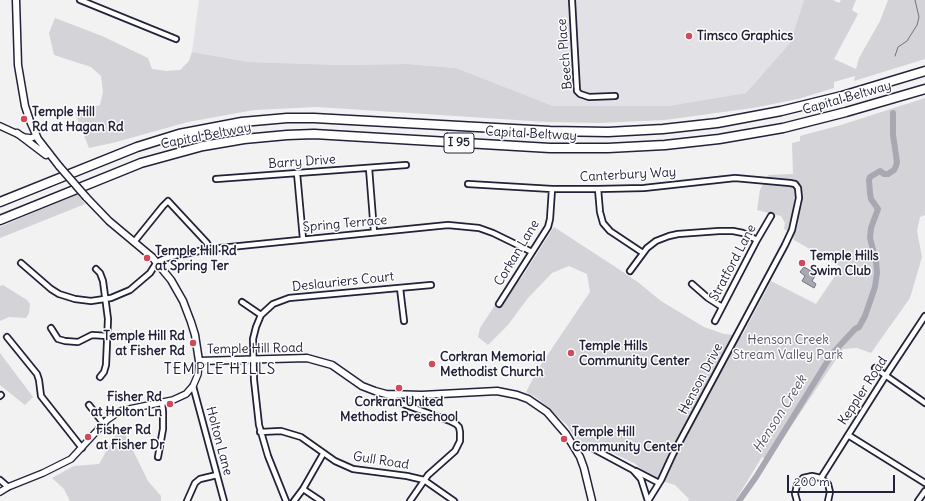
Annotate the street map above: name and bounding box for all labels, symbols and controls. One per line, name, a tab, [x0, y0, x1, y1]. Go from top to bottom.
street label: Beech Place	[554, 18, 576, 90]
place label: Timsco Graphics	[697, 28, 793, 44]
marker: Timsco Graphics	[684, 31, 694, 41]
street label: Capital Beltway	[801, 78, 893, 118]
place label: Temple Hill Rd at Hagan Rd	[32, 104, 124, 135]
marker: Temple Hill Rd at Hagan Rd	[19, 114, 29, 124]
street label: Capital Beltway	[159, 120, 253, 152]
street label: Capital Beltway	[485, 124, 577, 144]
road number: I 95	[444, 133, 474, 153]
street label: Barry Drive	[268, 152, 336, 172]
street label: Canterbury Way	[579, 165, 677, 185]
street label: Spring Terrace	[302, 213, 388, 235]
street label: Corkan Lane	[491, 217, 543, 289]
street label: Stratford Lane	[706, 222, 760, 304]
place label: Temple Hill Rd at Spring Ter	[155, 243, 237, 274]
place label: Temple Hills Swim Club	[810, 248, 879, 279]
marker: Temple Hill Rd at Spring Ter	[142, 253, 152, 263]
marker: Temple Hills Swim Club	[797, 258, 807, 268]
street label: Deslauriers Court	[291, 269, 395, 295]
place label: Temple Hill Rd at Fisher Rd	[103, 328, 185, 359]
park label: Henson Creek Stream Valley Park	[733, 332, 843, 363]
marker: Temple Hill Rd at Fisher Rd	[188, 338, 198, 348]
place label: Temple Hills Community Center	[579, 338, 690, 369]
street label: Temple Hill Road	[207, 340, 303, 358]
street label: Henson Drive	[676, 341, 726, 417]
marker: Temple Hills Community Center	[566, 348, 576, 358]
place label: Corkran Memorial Methodist Church	[440, 349, 546, 380]
street label: Keppler Road	[835, 354, 891, 428]
marker: Corkran Memorial Methodist Church	[427, 359, 437, 369]
district label: TEMPLE HILLS	[164, 361, 276, 379]
water label: Henson Creek	[750, 372, 810, 456]
marker: Corkran United Methodist Preschool	[394, 383, 404, 393]
place label: Fisher Rd at Holton Ln	[91, 389, 162, 420]
place label: Corkran United Methodist Preschool	[340, 394, 458, 425]
marker: Fisher Rd at Holton Ln	[165, 399, 175, 409]
street label: Holton Lane	[202, 405, 236, 477]
place label: Fisher Rd at Fisher Dr	[96, 422, 165, 453]
place label: Temple Hill Community Center	[572, 424, 683, 455]
marker: Fisher Rd at Fisher Dr	[83, 432, 93, 442]
marker: Temple Hill Community Center	[559, 434, 569, 444]
street label: Gull Road	[352, 449, 410, 473]
scale bar	[789, 467, 897, 493]
text: 200 m	[794, 474, 830, 489]

